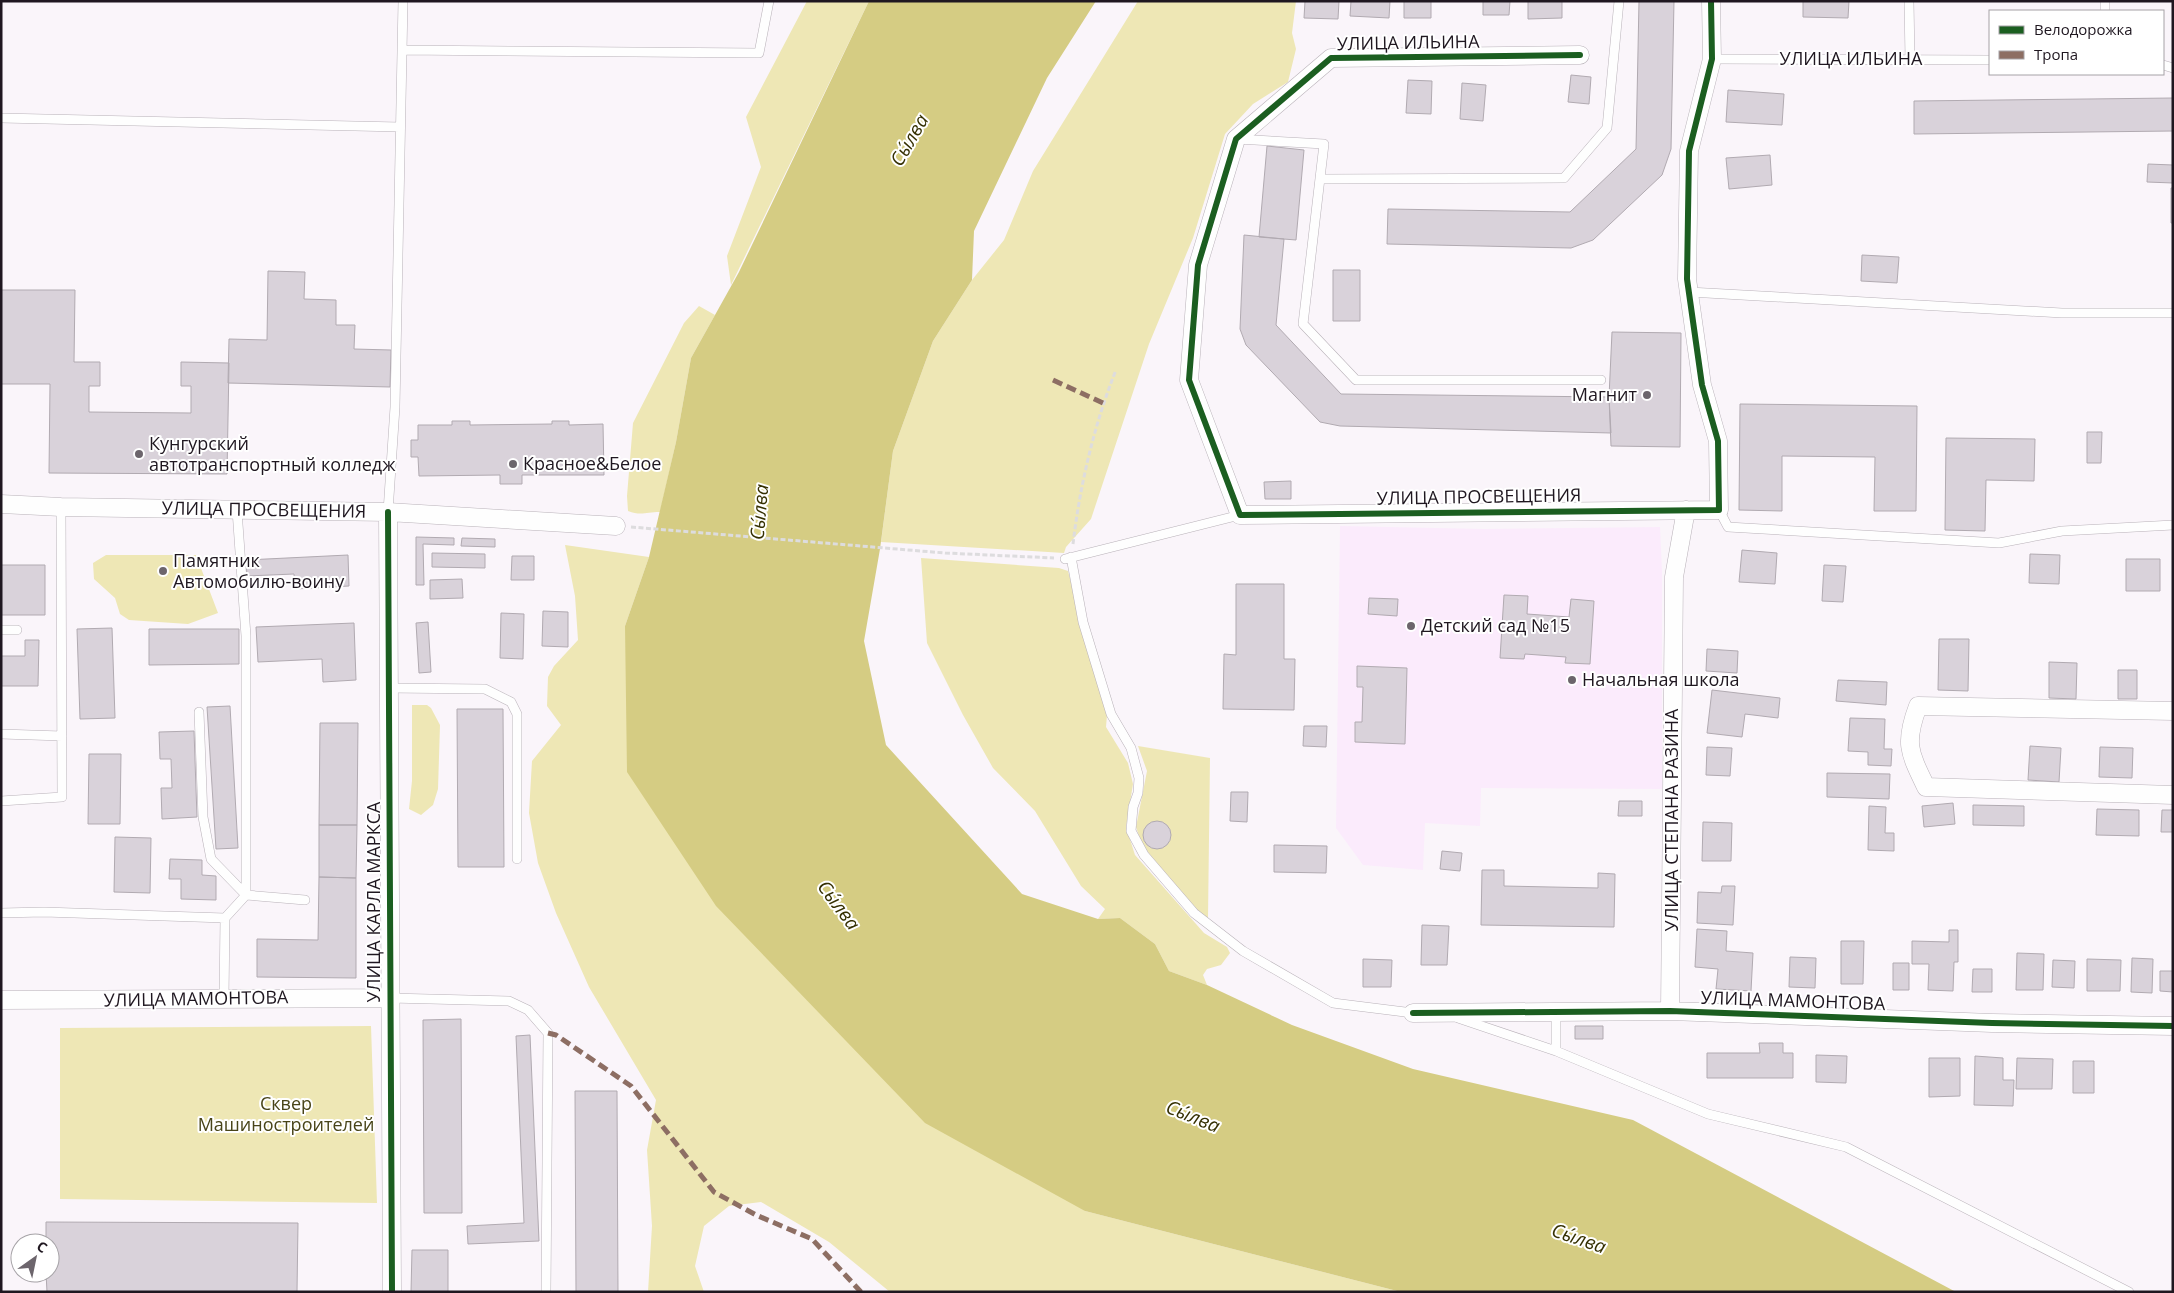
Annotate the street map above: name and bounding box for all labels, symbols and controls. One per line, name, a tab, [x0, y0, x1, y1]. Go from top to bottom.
legend	[1989, 10, 2164, 75]
text: Велодорожка	[2034, 19, 2133, 39]
street label: УЛИЦА ИЛЬИНА	[1336, 29, 1480, 55]
text: Тропа	[2034, 44, 2078, 64]
street label: УЛИЦА ИЛЬИНА	[1780, 46, 1923, 70]
water label: Сы́лва	[884, 109, 934, 171]
place label: Магнит	[1572, 382, 1638, 406]
marker: Магнит	[1641, 389, 1653, 401]
place label: Кунгурский автотранспортный колледж	[149, 431, 396, 476]
marker: Кунгурский автотранспортный колледж	[133, 448, 145, 460]
place label: Красное&Белое	[523, 451, 661, 475]
marker: Красное&Белое	[507, 458, 519, 470]
street label: УЛИЦА ПРОСВЕЩЕНИЯ	[1376, 482, 1582, 510]
water label: Сы́лва	[744, 483, 774, 541]
street label: УЛИЦА ПРОСВЕЩЕНИЯ	[161, 495, 367, 523]
place label: Памятник Автомобилю-воину	[173, 548, 345, 593]
marker: Памятник Автомобилю-воину	[157, 565, 169, 577]
place label: Детский сад №15	[1421, 613, 1570, 637]
marker: Детский сад №15	[1405, 620, 1417, 632]
place label: Начальная школа	[1582, 667, 1740, 691]
marker: Начальная школа	[1566, 674, 1578, 686]
street label: УЛИЦА СТЕПАНА РАЗИНА	[1659, 708, 1683, 931]
street label: УЛИЦА КАРЛА МАРКСА	[361, 801, 385, 1002]
water label: Сы́лва	[812, 875, 866, 935]
street label: УЛИЦА МАМОНТОВА	[103, 984, 289, 1012]
street label: УЛИЦА МАМОНТОВА	[1700, 985, 1886, 1015]
park label: Сквер Машиностроителей	[198, 1091, 374, 1136]
water label: Сы́лва	[1162, 1093, 1224, 1139]
water label: Сы́лва	[1548, 1217, 1610, 1259]
north arrow	[10, 1233, 60, 1283]
text: С	[33, 1236, 51, 1257]

